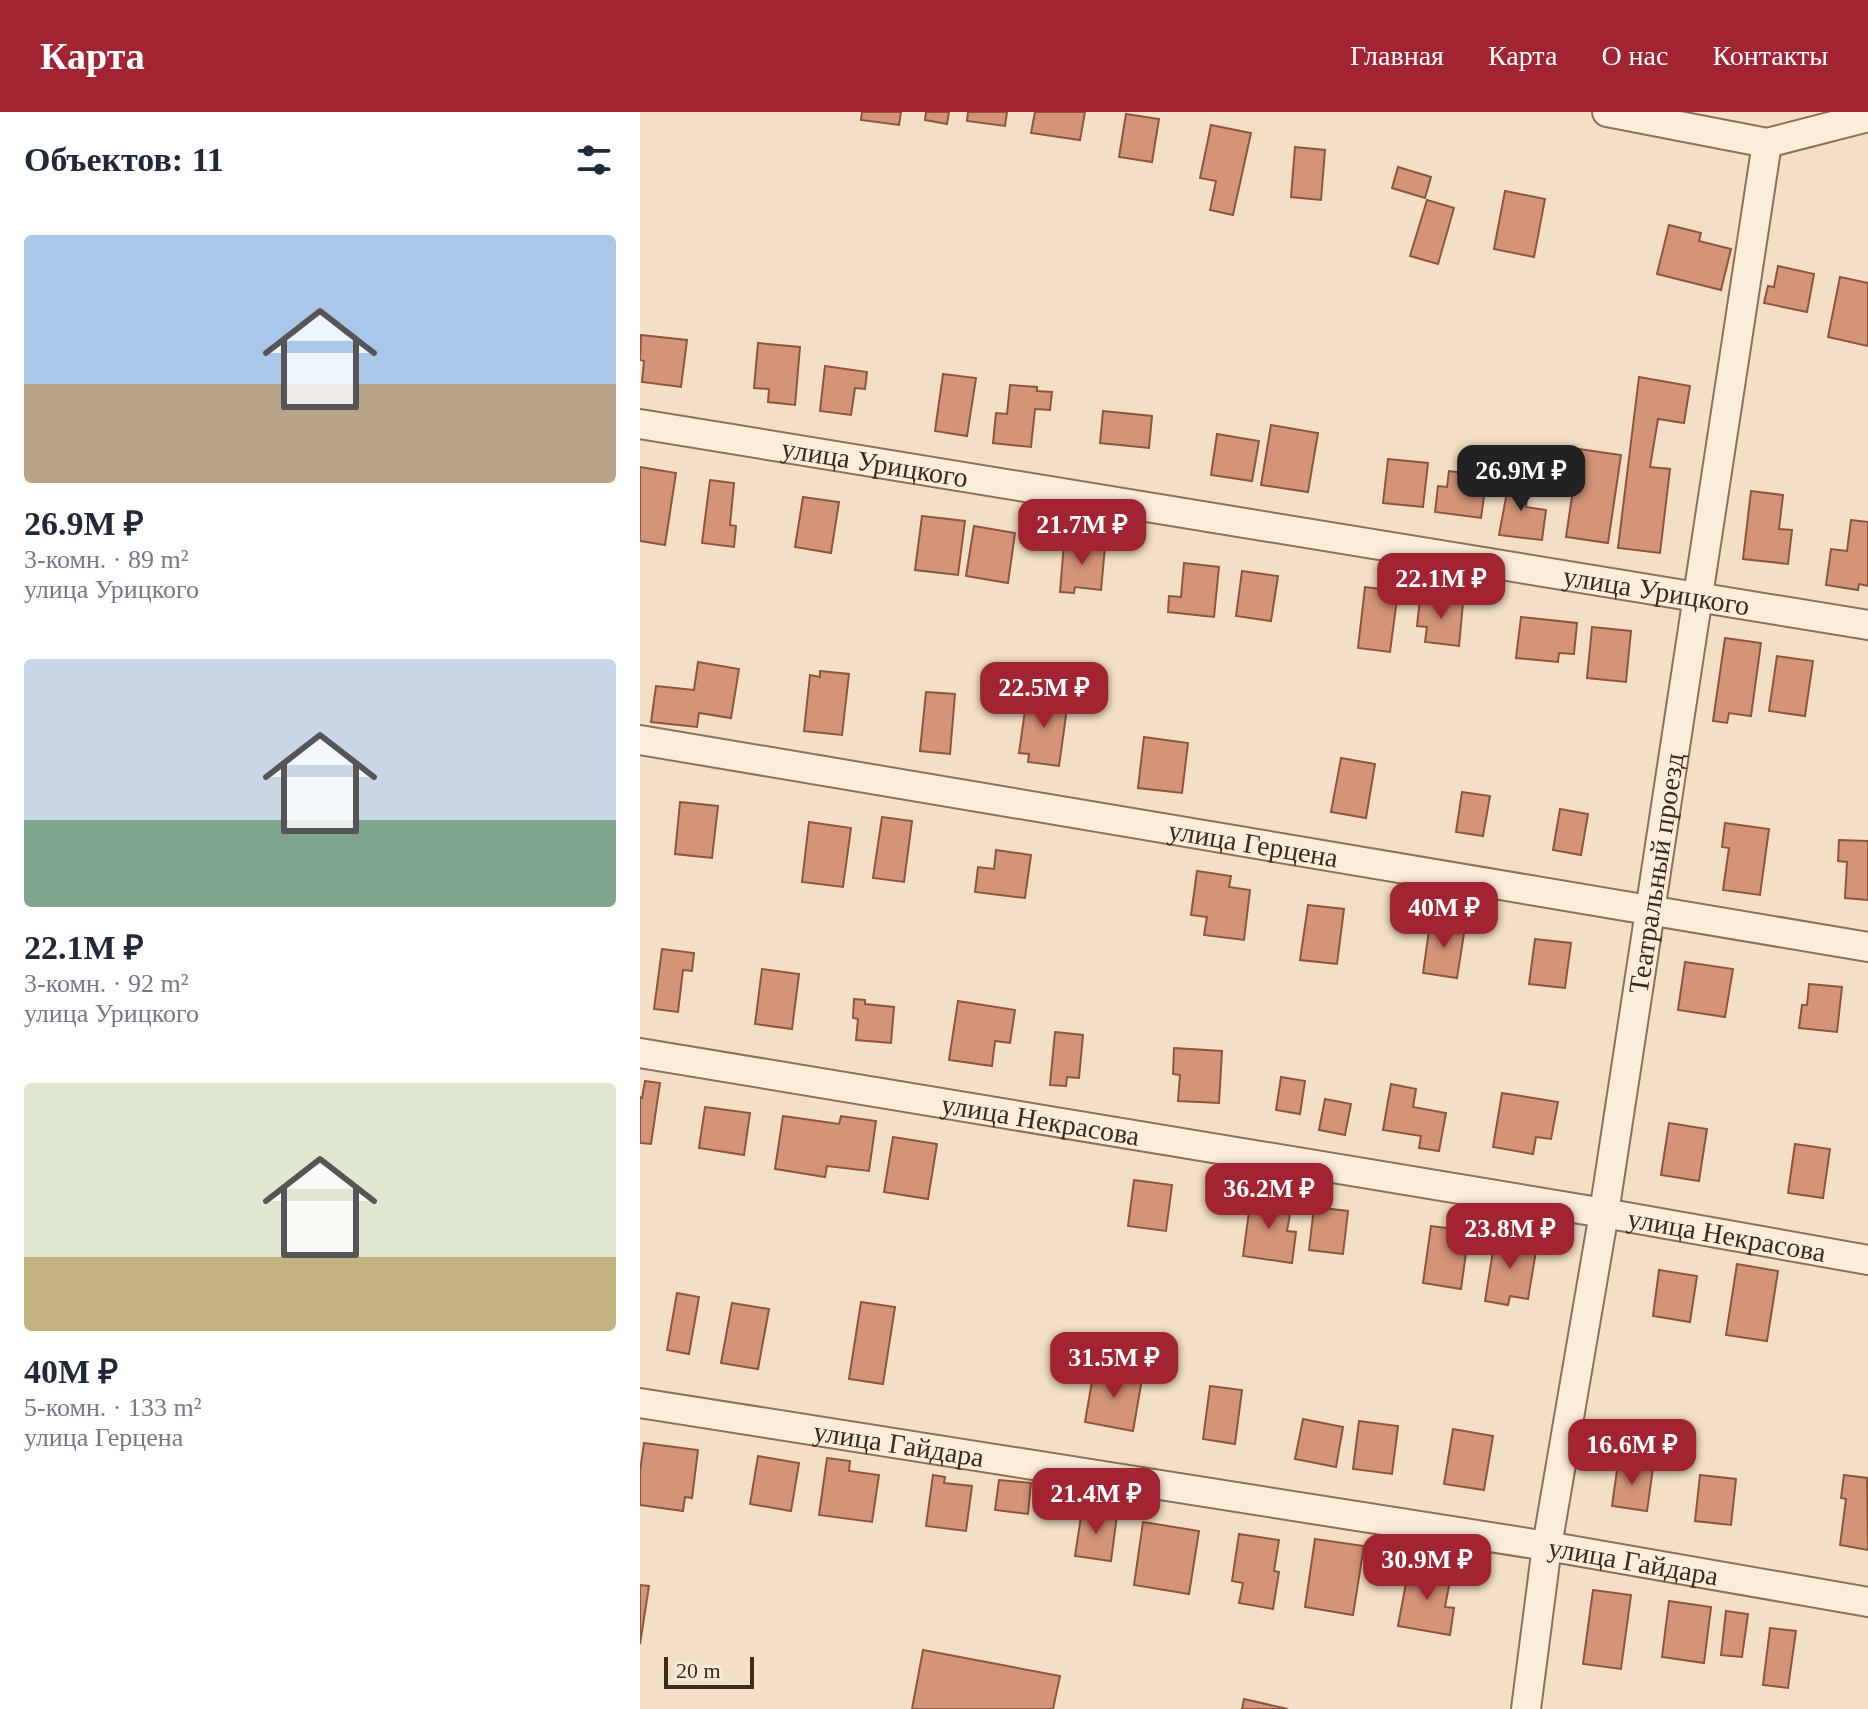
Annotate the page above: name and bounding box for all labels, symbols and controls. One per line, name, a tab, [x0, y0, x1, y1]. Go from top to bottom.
text: Карта	[40, 35, 145, 77]
text: Главная	[1350, 40, 1444, 71]
text: Карта	[1488, 40, 1557, 71]
text: О нас	[1601, 40, 1668, 71]
text: Контакты	[1712, 40, 1828, 71]
icon: filters	[572, 138, 616, 182]
text: Объектов: 11	[24, 141, 224, 178]
icon: home	[248, 287, 392, 431]
street label: улица Урицкого	[779, 432, 970, 493]
pin: 26.9M ₽	[1447, 445, 1595, 513]
text: 26.9M ₽	[1475, 456, 1567, 485]
pin: 21.7M ₽	[1008, 499, 1156, 567]
text: 26.9M ₽	[24, 505, 144, 542]
text: 21.7M ₽	[1036, 510, 1128, 539]
text: 3-комн. · 89 m²	[24, 545, 189, 574]
pin: 22.1M ₽	[1367, 553, 1515, 621]
street label: улица Урицкого	[1561, 560, 1752, 621]
text: 22.1M ₽	[1395, 564, 1487, 593]
text: улица Урицкого	[24, 575, 199, 604]
pin: 22.5M ₽	[970, 662, 1118, 730]
text: 22.5M ₽	[998, 673, 1090, 702]
icon: home	[248, 711, 392, 855]
street label: Театральный проезд	[1622, 751, 1689, 996]
street label: улица Герцена	[1166, 814, 1341, 873]
pin: 40M ₽	[1388, 882, 1500, 950]
text: 40M ₽	[1408, 893, 1480, 922]
text: 22.1M ₽	[24, 929, 144, 966]
text: 3-комн. · 92 m²	[24, 969, 189, 998]
text: улица Урицкого	[24, 999, 199, 1028]
street label: улица Некрасова	[939, 1088, 1143, 1151]
icon: home	[248, 1135, 392, 1279]
pin: 36.2M ₽	[1195, 1163, 1343, 1231]
text: 36.2M ₽	[1223, 1174, 1315, 1203]
street label: улица Некрасова	[1625, 1202, 1829, 1268]
pin: 23.8M ₽	[1436, 1203, 1584, 1271]
text: 23.8M ₽	[1464, 1214, 1556, 1243]
pin: 31.5M ₽	[1040, 1332, 1188, 1400]
text: 31.5M ₽	[1068, 1343, 1160, 1372]
text: 40M ₽	[24, 1353, 118, 1390]
text: 5-комн. · 133 m²	[24, 1393, 202, 1422]
street label: улица Гайдара	[811, 1415, 987, 1473]
pin: 16.6M ₽	[1558, 1419, 1706, 1487]
text: улица Герцена	[24, 1423, 183, 1452]
text: 16.6M ₽	[1586, 1430, 1678, 1459]
pin: 21.4M ₽	[1022, 1468, 1170, 1536]
text: 21.4M ₽	[1050, 1479, 1142, 1508]
street label: улица Гайдара	[1546, 1531, 1722, 1591]
pin: 30.9M ₽	[1353, 1534, 1501, 1602]
text: 30.9M ₽	[1381, 1545, 1473, 1574]
scale bar	[664, 1653, 754, 1689]
text: 20 m	[676, 1658, 721, 1683]

